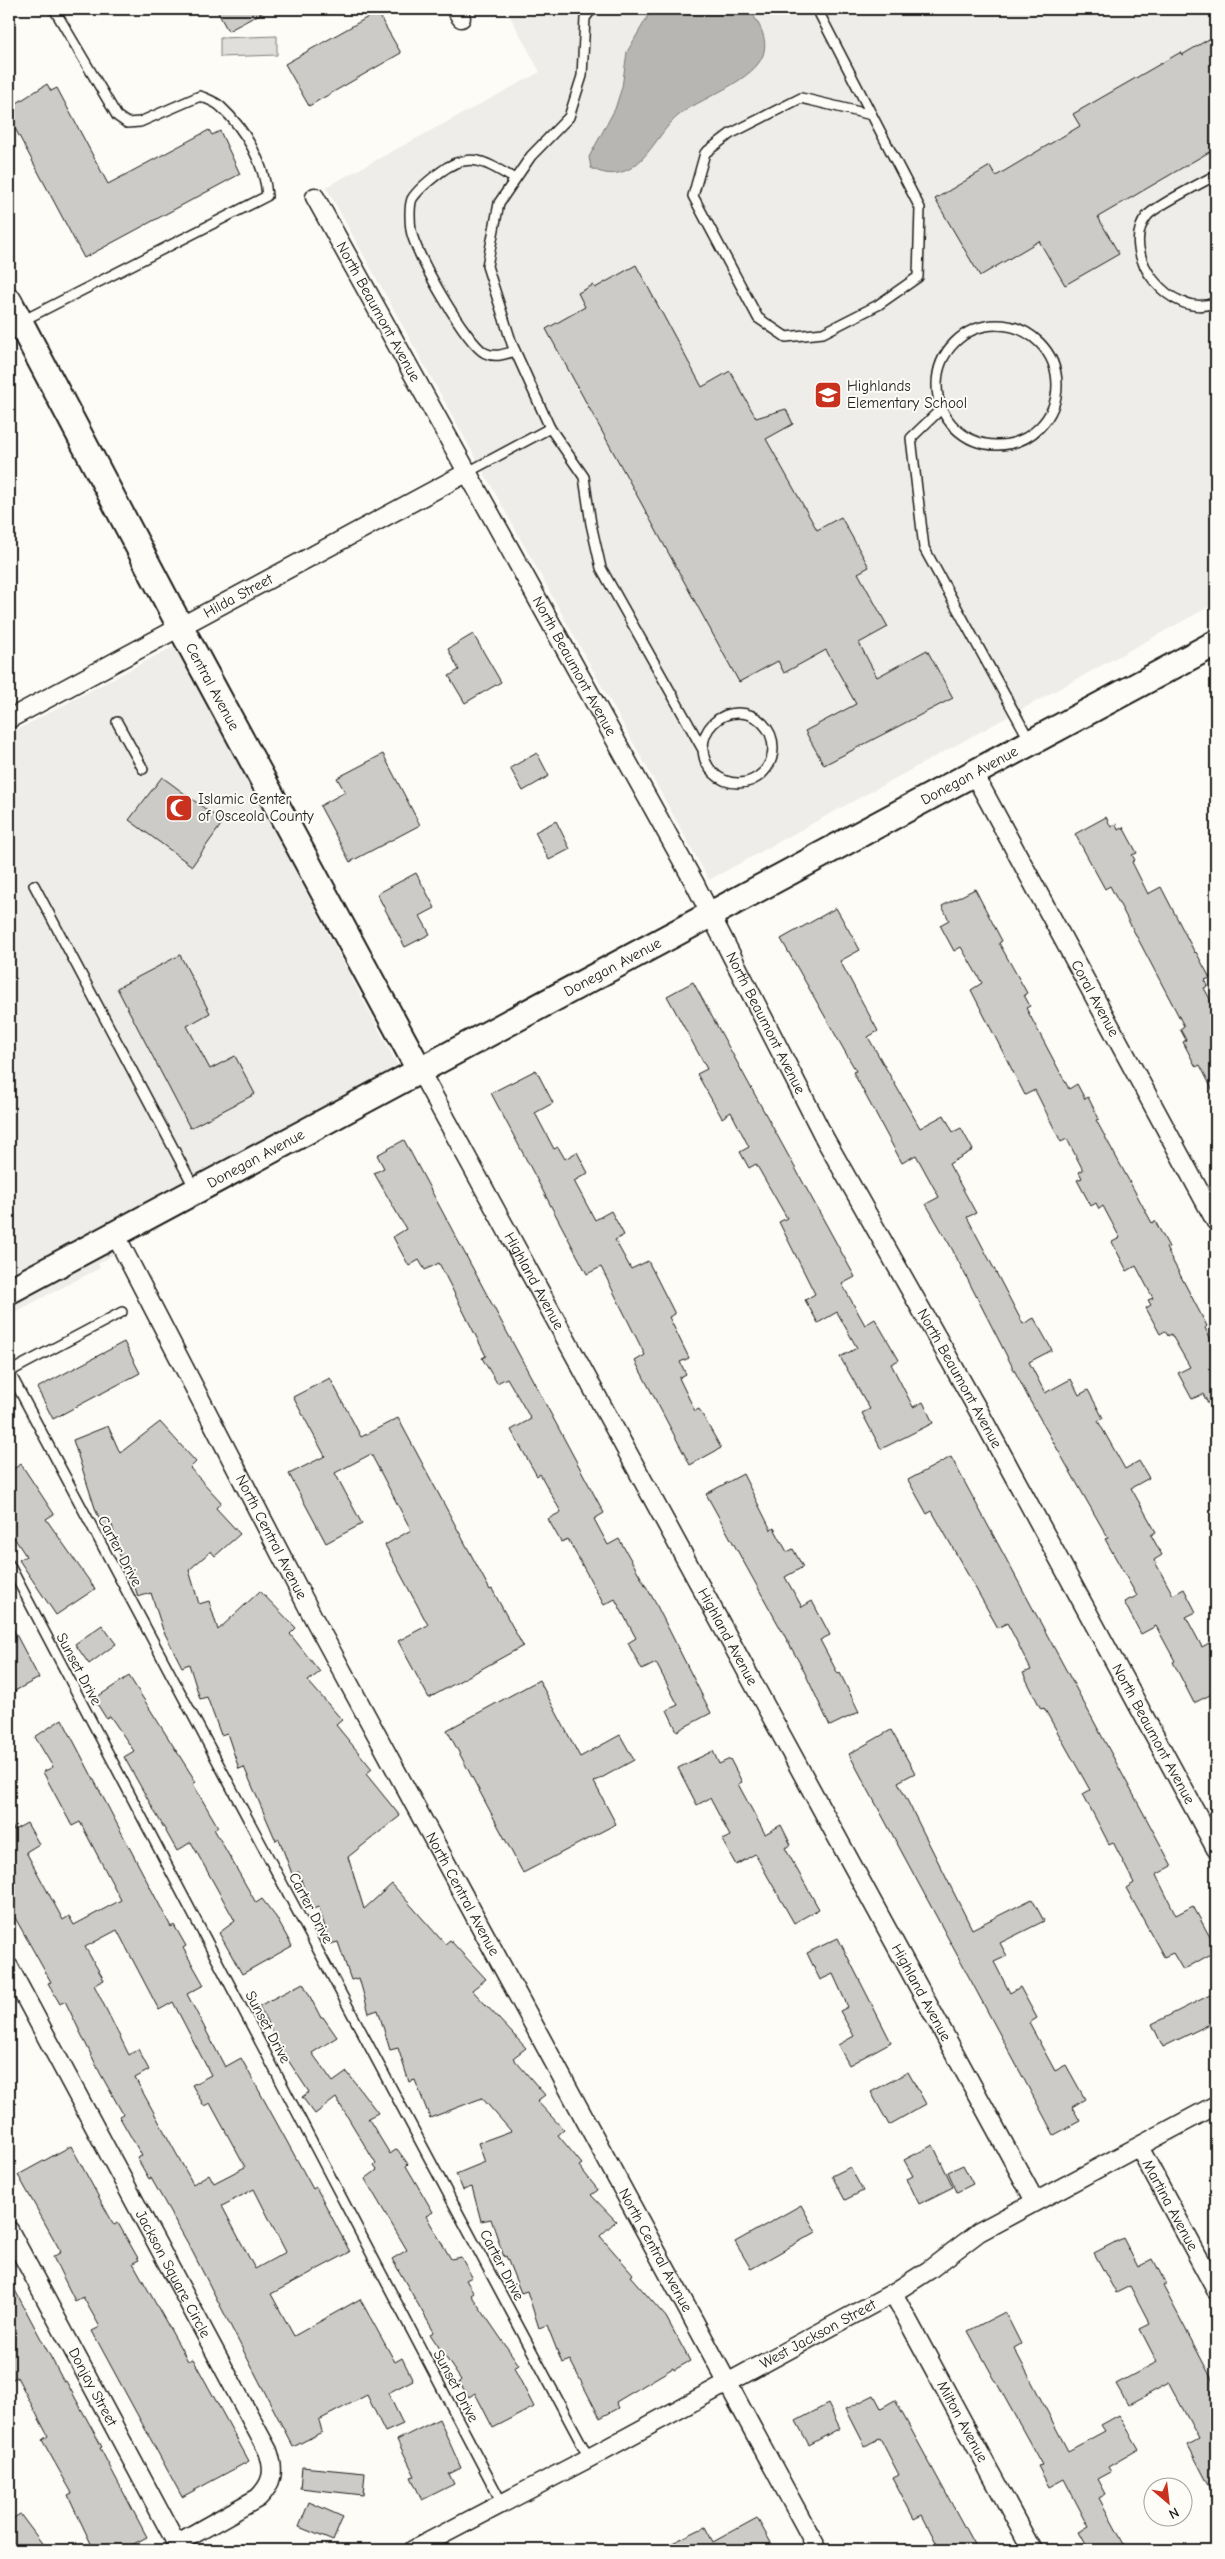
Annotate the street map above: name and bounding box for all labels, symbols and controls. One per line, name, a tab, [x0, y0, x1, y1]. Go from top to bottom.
street label: North Beaumont Avenue	[333, 239, 425, 385]
place label: Highlands Elementary School	[847, 377, 967, 412]
school or university icon: Highlands Elementary School	[813, 380, 843, 410]
street label: Hilda Street	[200, 570, 276, 622]
street label: North Beaumont Avenue	[529, 593, 621, 739]
street label: Central Avenue	[182, 640, 244, 734]
street label: Donegan Avenue	[918, 742, 1022, 809]
place label: Islamic Center of Osceola County	[198, 790, 314, 825]
mosque icon: Islamic Center of Osceola County	[164, 793, 194, 823]
street label: Donegan Avenue	[561, 933, 665, 1000]
street label: North Beaumont Avenue	[722, 949, 810, 1097]
street label: Coral Avenue	[1067, 957, 1123, 1040]
street label: Donegan Avenue	[204, 1125, 308, 1192]
street label: Highland Avenue	[500, 1229, 568, 1333]
street label: North Beaumont Avenue	[914, 1305, 1006, 1452]
street label: North Central Avenue	[232, 1472, 311, 1603]
street label: Carter Drive	[94, 1513, 146, 1590]
street label: Highland Avenue	[694, 1585, 762, 1689]
street label: Sunset Drive	[52, 1630, 106, 1709]
street label: North Beaumont Avenue	[1108, 1661, 1199, 1808]
street label: North Central Avenue	[422, 1829, 504, 1959]
street label: Carter Drive	[285, 1870, 337, 1947]
street label: Highland Avenue	[888, 1941, 955, 2045]
street label: Sunset Drive	[241, 1988, 295, 2067]
street label: Martina Avenue	[1138, 2156, 1202, 2254]
street label: North Central Avenue	[615, 2185, 697, 2315]
street label: Jackson Square Circle	[132, 2207, 215, 2341]
street label: Carter Drive	[476, 2227, 528, 2304]
street label: West Jackson Street	[757, 2295, 880, 2373]
street label: Donjay Street	[65, 2345, 121, 2430]
street label: Sunset Drive	[429, 2347, 483, 2426]
street label: Milton Avenue	[933, 2378, 992, 2466]
north arrow	[1142, 2476, 1192, 2526]
text: N	[1166, 2503, 1182, 2523]

